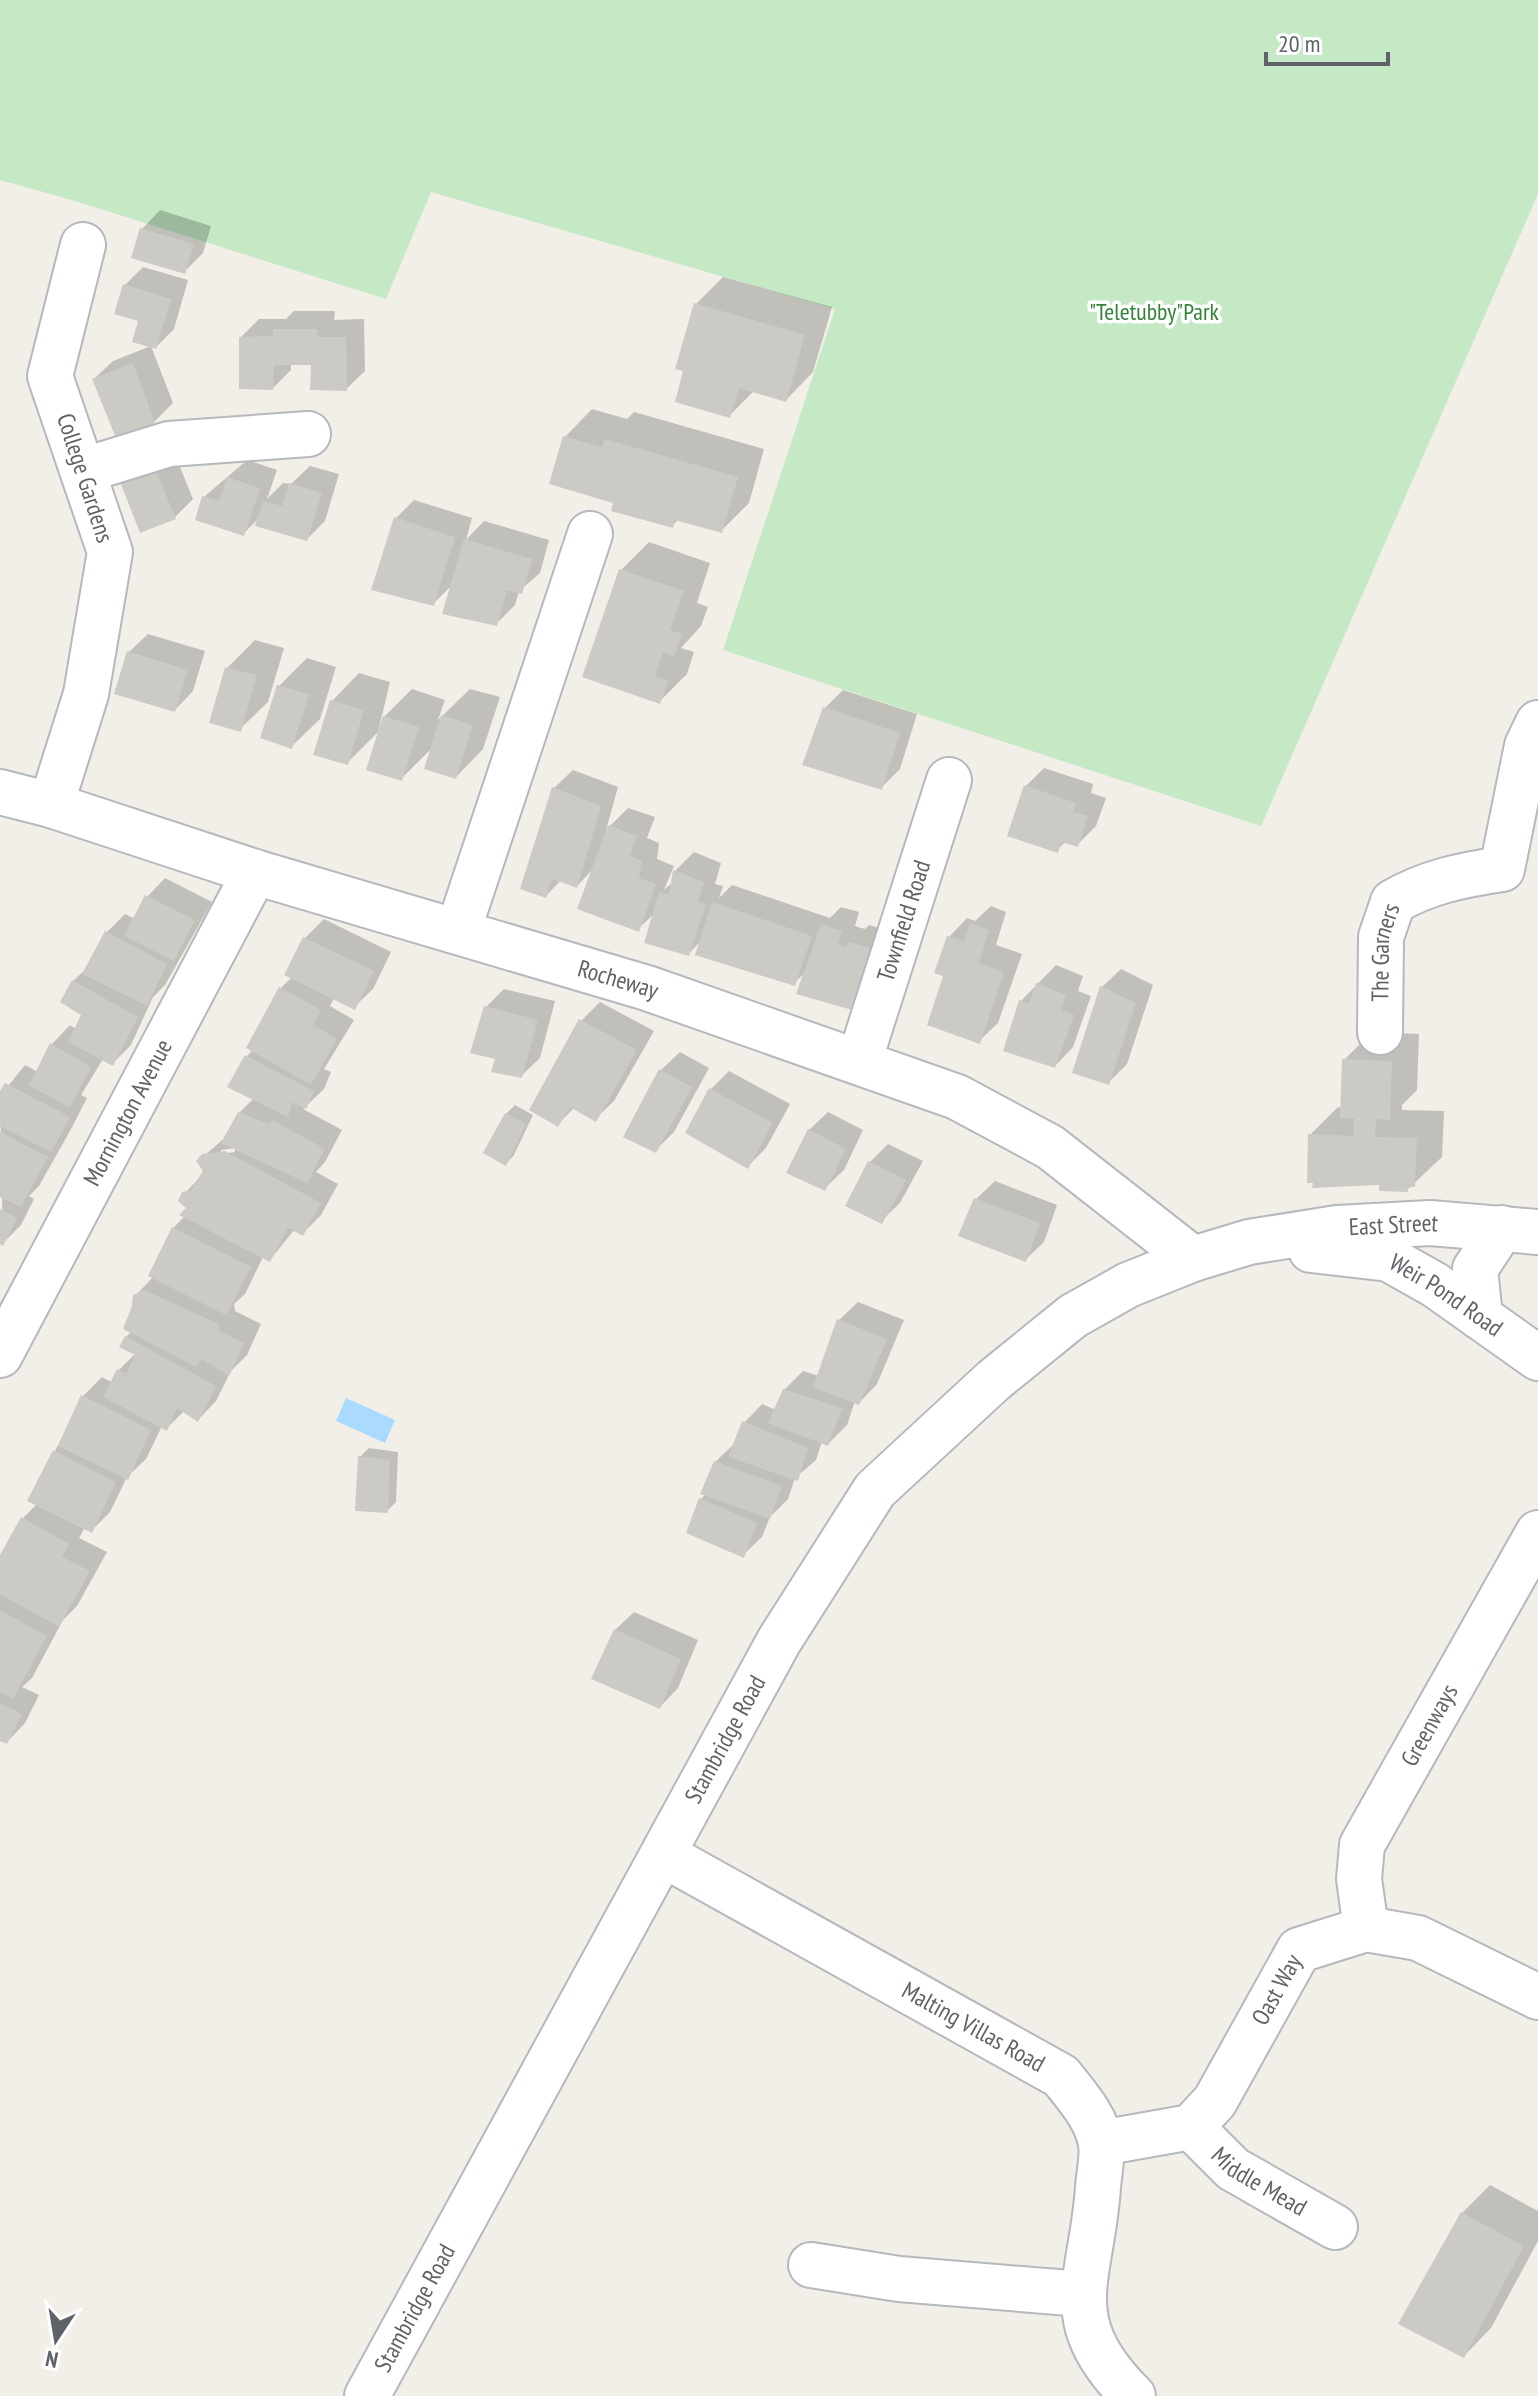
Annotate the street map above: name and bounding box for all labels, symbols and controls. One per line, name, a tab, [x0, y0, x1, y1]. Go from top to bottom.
scale bar	[1266, 16, 1388, 66]
text: 20 m	[1278, 28, 1320, 59]
park label: "Teletubby"Park	[1089, 296, 1220, 327]
street label: College Gardens	[50, 409, 121, 546]
street label: Townfield Road	[870, 856, 937, 985]
street label: The Garners	[1364, 899, 1406, 1002]
street label: Rocheway	[574, 952, 663, 1006]
street label: Mornington Avenue	[76, 1034, 179, 1191]
street label: East Street	[1348, 1207, 1440, 1242]
street label: Weir Pond Road	[1384, 1246, 1509, 1343]
street label: Stambridge Road	[677, 1670, 772, 1809]
street label: Greenways	[1394, 1678, 1465, 1772]
street label: Oast Way	[1244, 1949, 1308, 2030]
street label: Malting Villas Road	[896, 1975, 1051, 2079]
street label: Middle Mead	[1205, 2140, 1312, 2223]
street label: Stambridge Road	[367, 2239, 462, 2377]
north arrow	[16, 2300, 96, 2380]
text: N	[43, 2345, 61, 2374]

